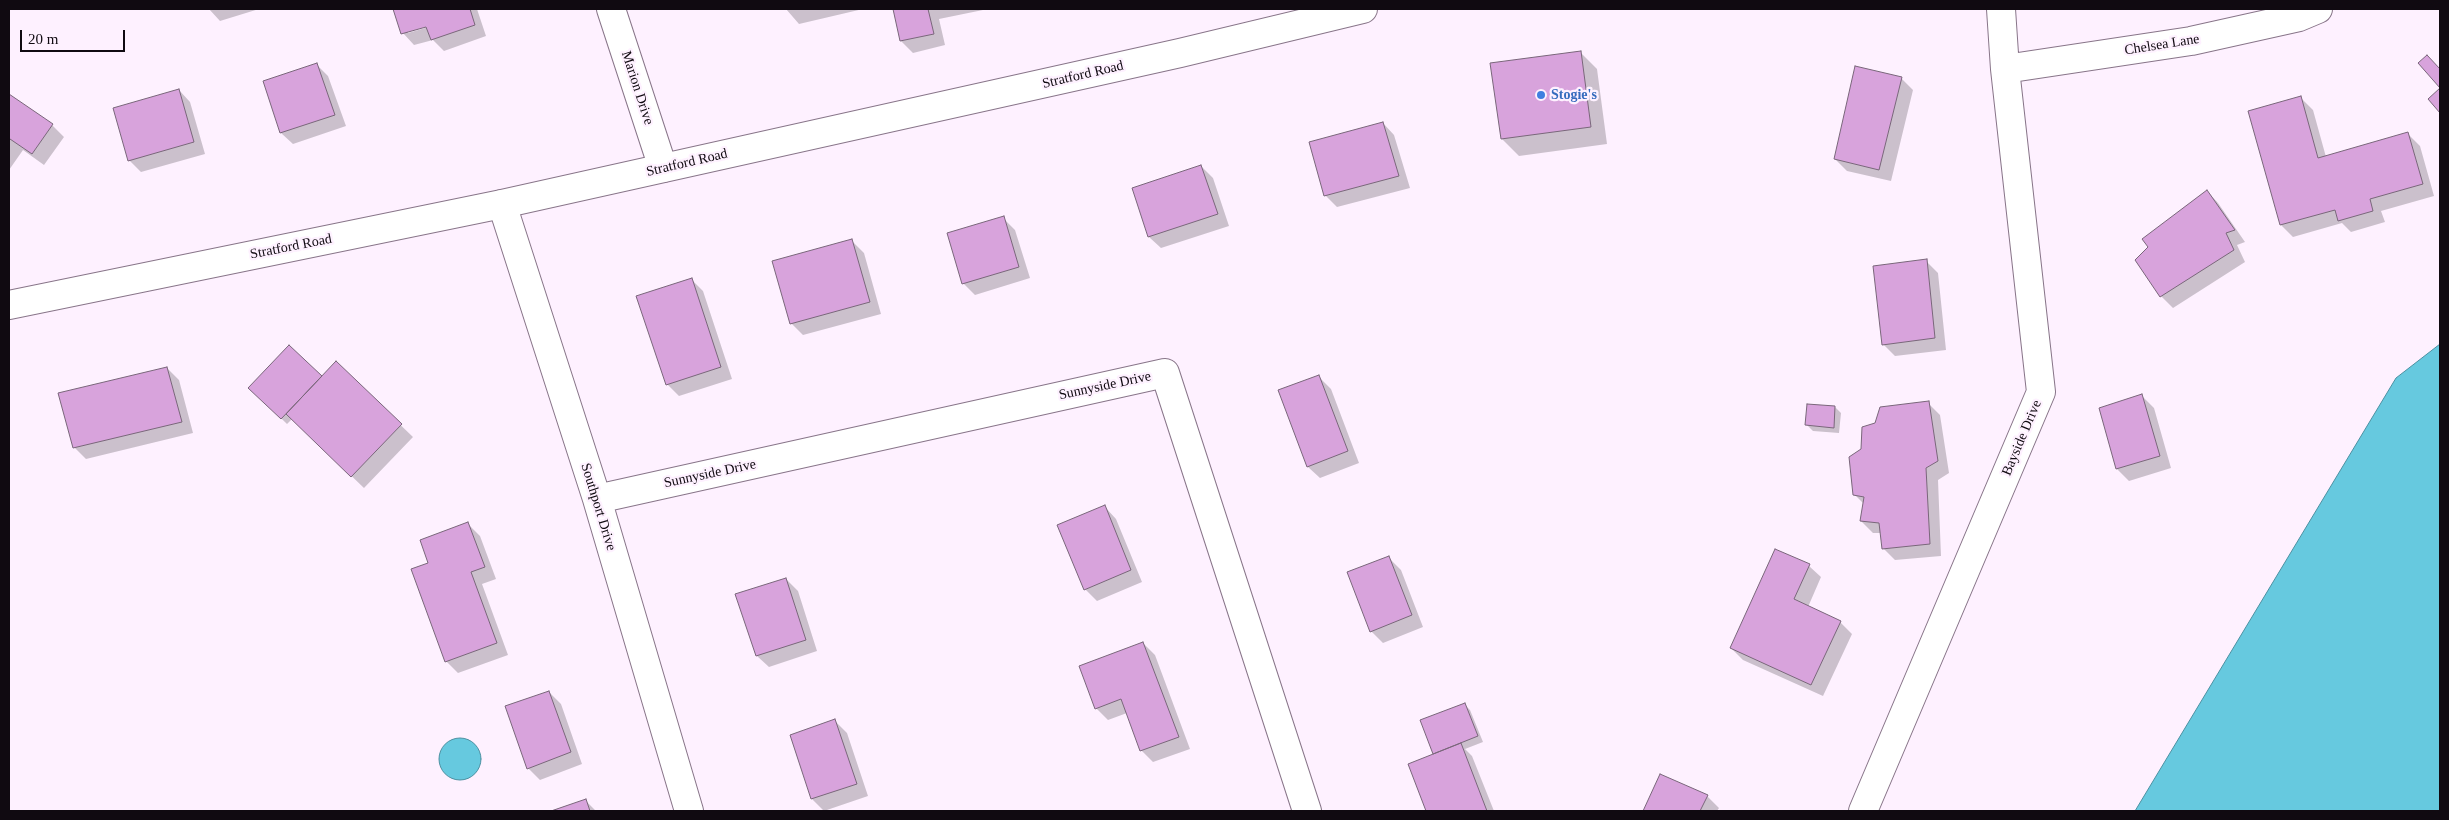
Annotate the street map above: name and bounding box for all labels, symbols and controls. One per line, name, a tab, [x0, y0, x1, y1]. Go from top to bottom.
scale bar	[22, 20, 128, 52]
text: 20 m	[28, 31, 58, 47]
street label: Chelsea Lane	[2123, 31, 2201, 59]
street label: Marion Drive	[617, 49, 657, 127]
street label: Stratford Road	[1041, 58, 1125, 92]
place label: Stogie's	[1551, 87, 1597, 103]
marker: Stogie's	[1535, 89, 1547, 101]
street label: Stratford Road	[645, 146, 729, 180]
street label: Stratford Road	[249, 231, 333, 263]
street label: Sunnyside Drive	[1057, 368, 1153, 404]
street label: Bayside Drive	[1999, 398, 2045, 478]
street label: Sunnyside Drive	[662, 456, 758, 492]
street label: Southport Drive	[577, 461, 619, 553]

